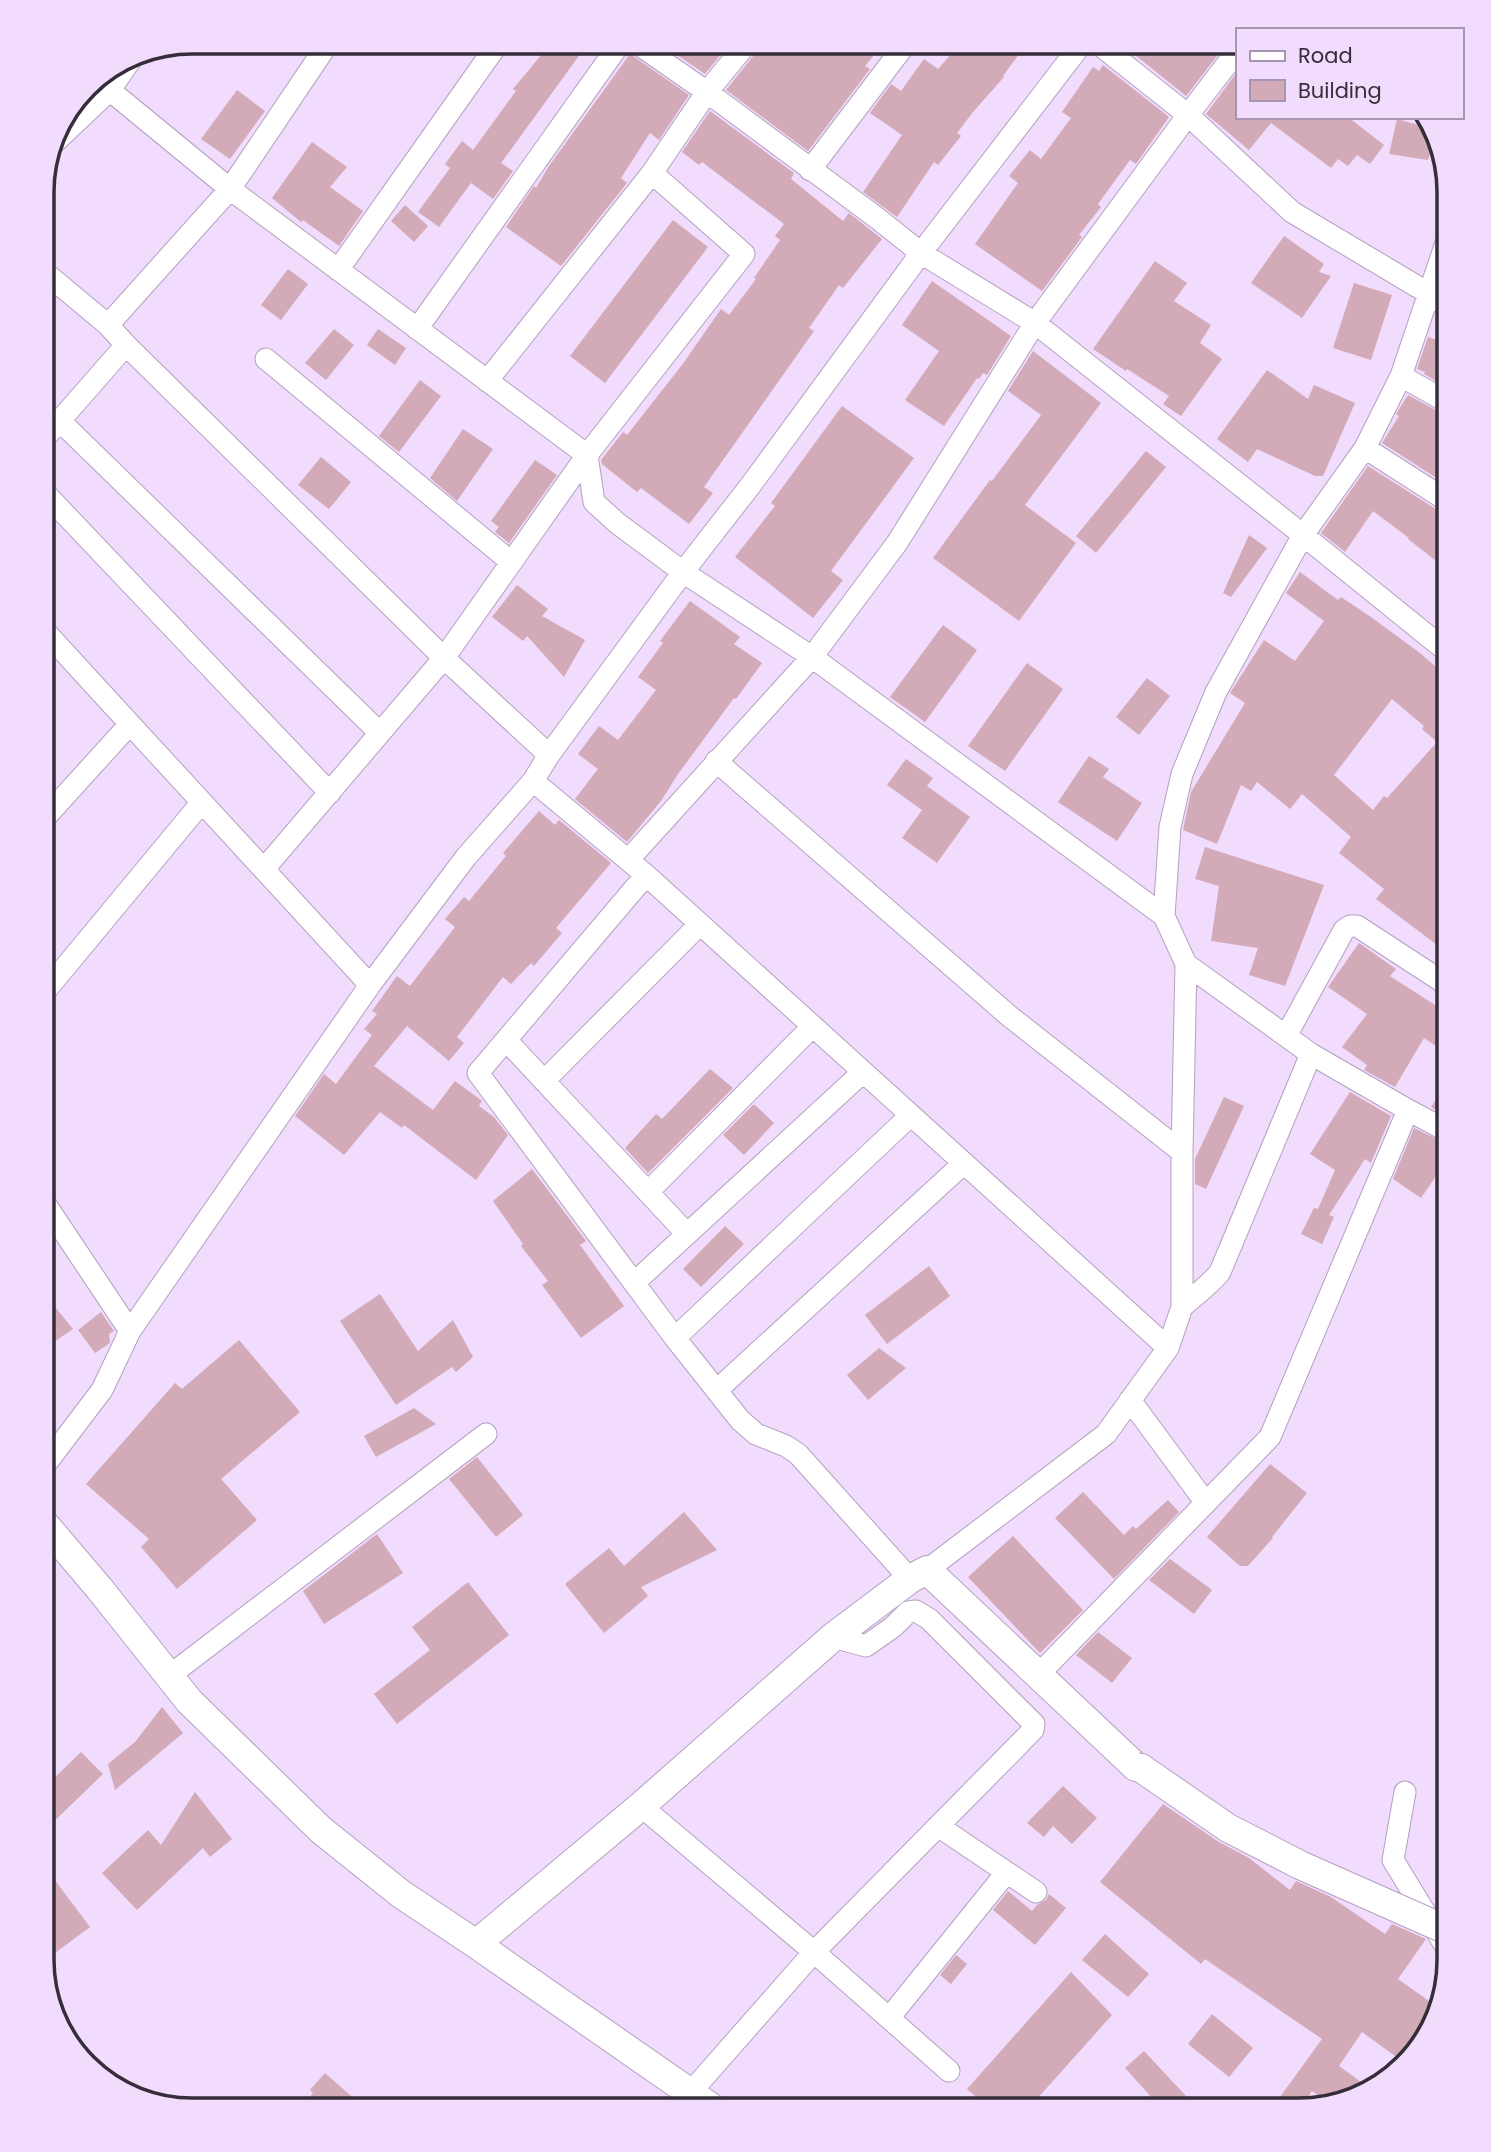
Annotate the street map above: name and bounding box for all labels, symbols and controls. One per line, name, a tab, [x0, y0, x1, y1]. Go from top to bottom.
legend	[1236, 28, 1463, 119]
text: Road	[1298, 41, 1353, 70]
text: Building	[1298, 76, 1382, 105]

